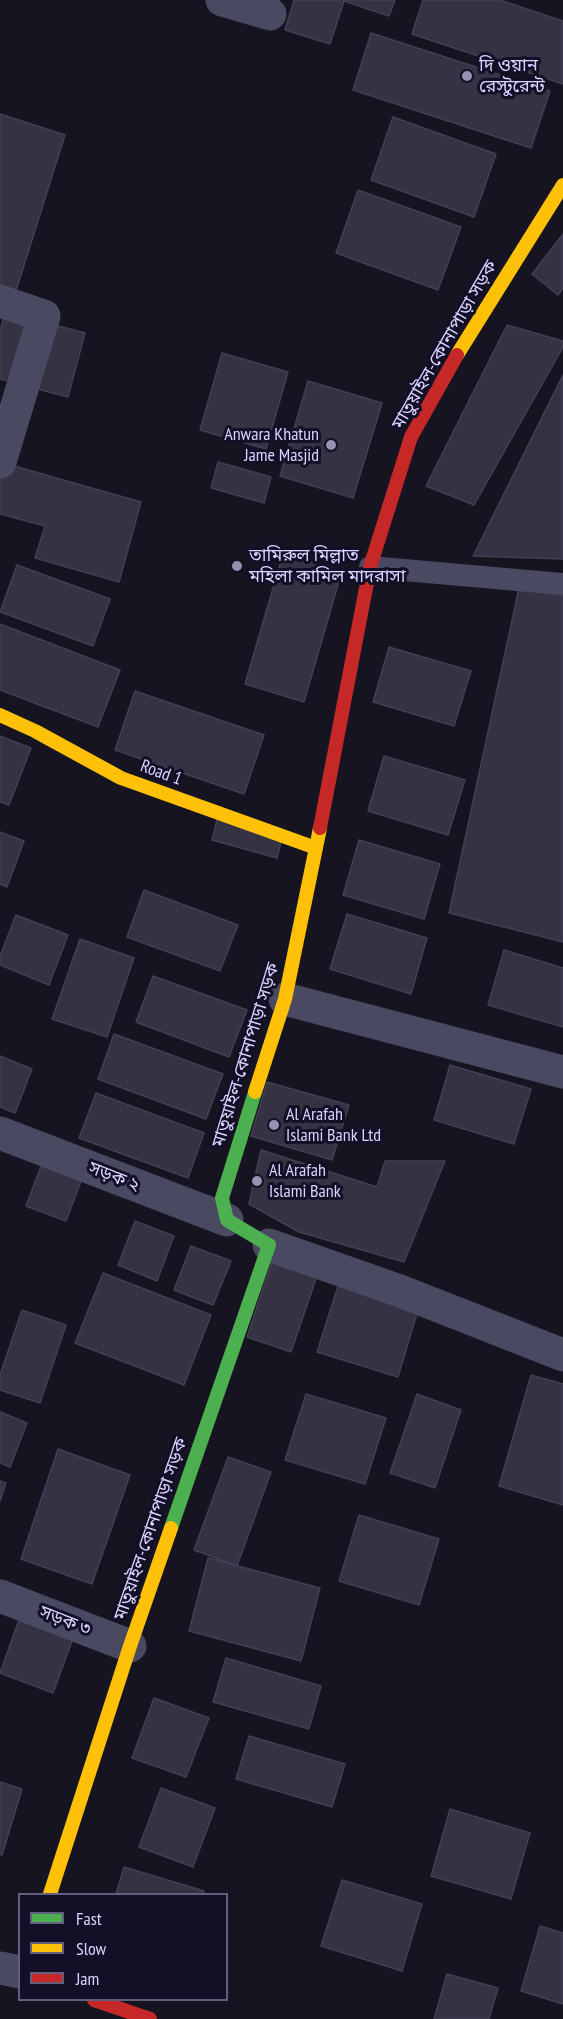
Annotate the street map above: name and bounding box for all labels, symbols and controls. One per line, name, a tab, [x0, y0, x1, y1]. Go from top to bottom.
place label: দি ওয়ান রেস্টুরেন্ট	[479, 55, 545, 98]
marker: দি ওয়ান রেস্টুরেন্ট	[460, 69, 474, 83]
street label: মাতুয়াইল-কোনাপাড়া সড়ক	[388, 257, 502, 433]
place label: Anwara Khatun Jame Masjid	[224, 424, 319, 466]
marker: Anwara Khatun Jame Masjid	[324, 438, 338, 452]
place label: তামিরুল মিল্লাত মহিলা কামিল মাদরাসা	[249, 545, 406, 588]
marker: তামিরুল মিল্লাত মহিলা কামিল মাদরাসা	[230, 559, 244, 573]
street label: Road 1	[137, 756, 185, 790]
street label: মাতুয়াইল-কোনাপাড়া সড়ক	[208, 960, 284, 1150]
place label: Al Arafah Islami Bank Ltd	[286, 1104, 381, 1146]
marker: Al Arafah Islami Bank Ltd	[267, 1118, 281, 1132]
street label: সড়ক ২	[85, 1157, 143, 1197]
place label: Al Arafah Islami Bank	[269, 1160, 341, 1202]
marker: Al Arafah Islami Bank	[250, 1174, 264, 1188]
street label: মাতুয়াইল-কোনাপাড়া সড়ক	[110, 1435, 192, 1623]
street label: সড়ক ৩	[36, 1601, 94, 1641]
legend	[18, 1893, 228, 2001]
text: Fast	[76, 1907, 102, 1930]
text: Slow	[76, 1937, 106, 1960]
text: Jam	[76, 1967, 99, 1990]

